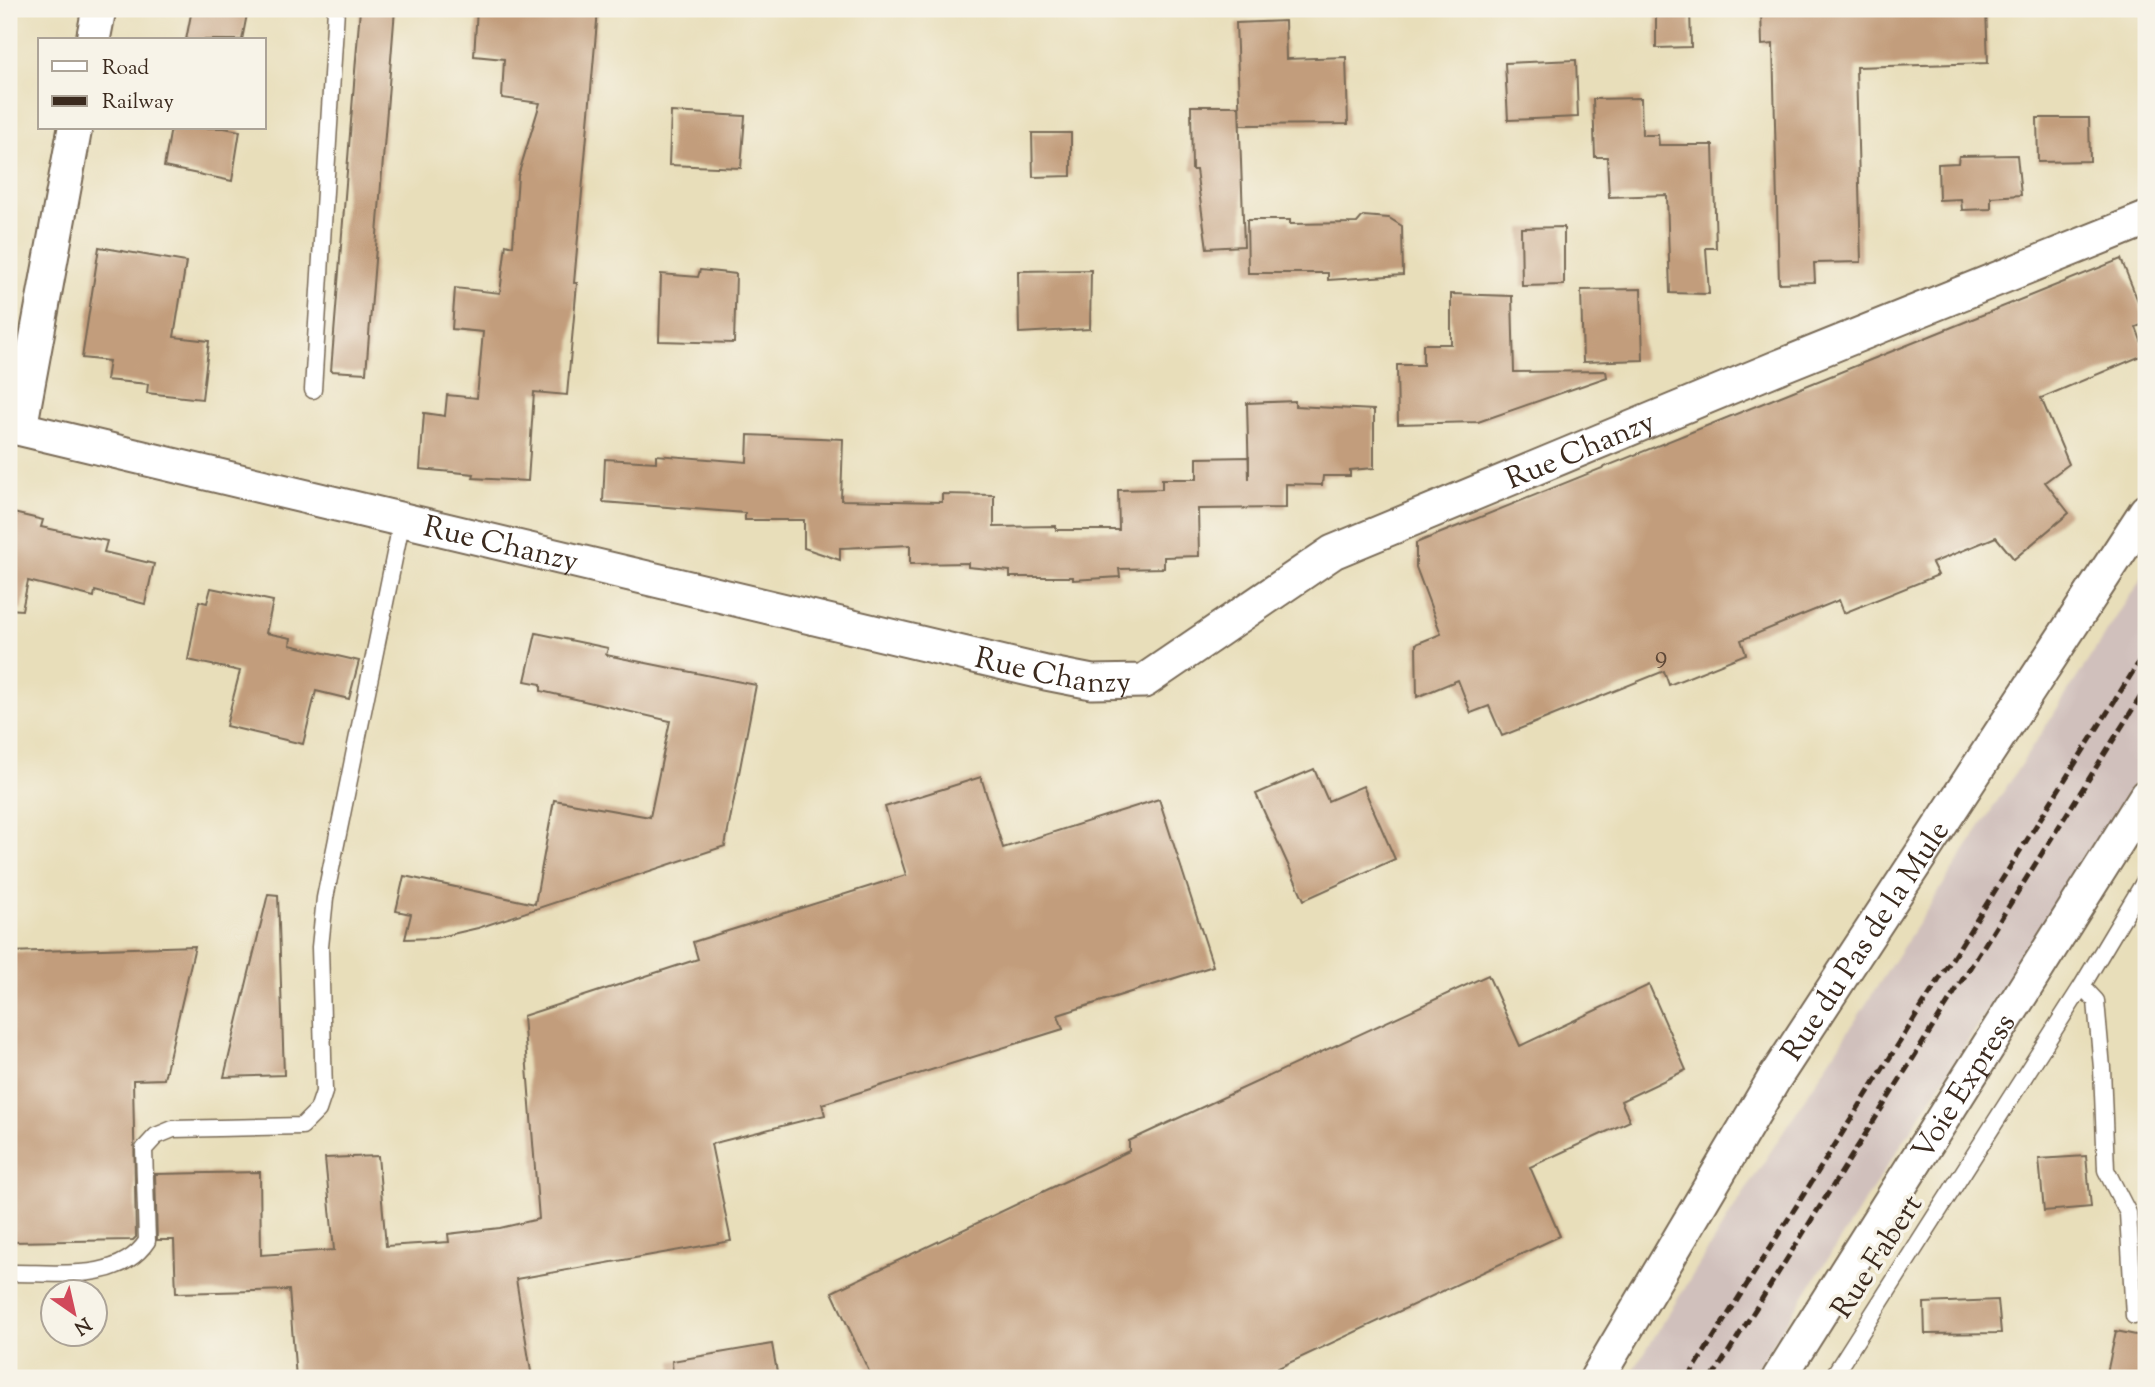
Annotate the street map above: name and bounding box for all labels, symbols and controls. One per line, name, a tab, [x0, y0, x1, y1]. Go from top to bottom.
legend	[38, 38, 266, 130]
text: Road	[102, 54, 149, 84]
text: Railway	[102, 88, 174, 118]
street label: Rue Chanzy	[1500, 402, 1662, 502]
street label: Rue Chanzy	[419, 506, 583, 585]
street label: Rue Chanzy	[970, 638, 1132, 706]
house number: 9	[1655, 638, 1667, 675]
street label: Rue du Pas de la Mule	[1772, 813, 1961, 1070]
street label: Voie Express	[1903, 1006, 2028, 1169]
street label: Rue Fabert	[1822, 1187, 1934, 1328]
north arrow	[38, 1278, 108, 1348]
text: N	[68, 1310, 96, 1340]

